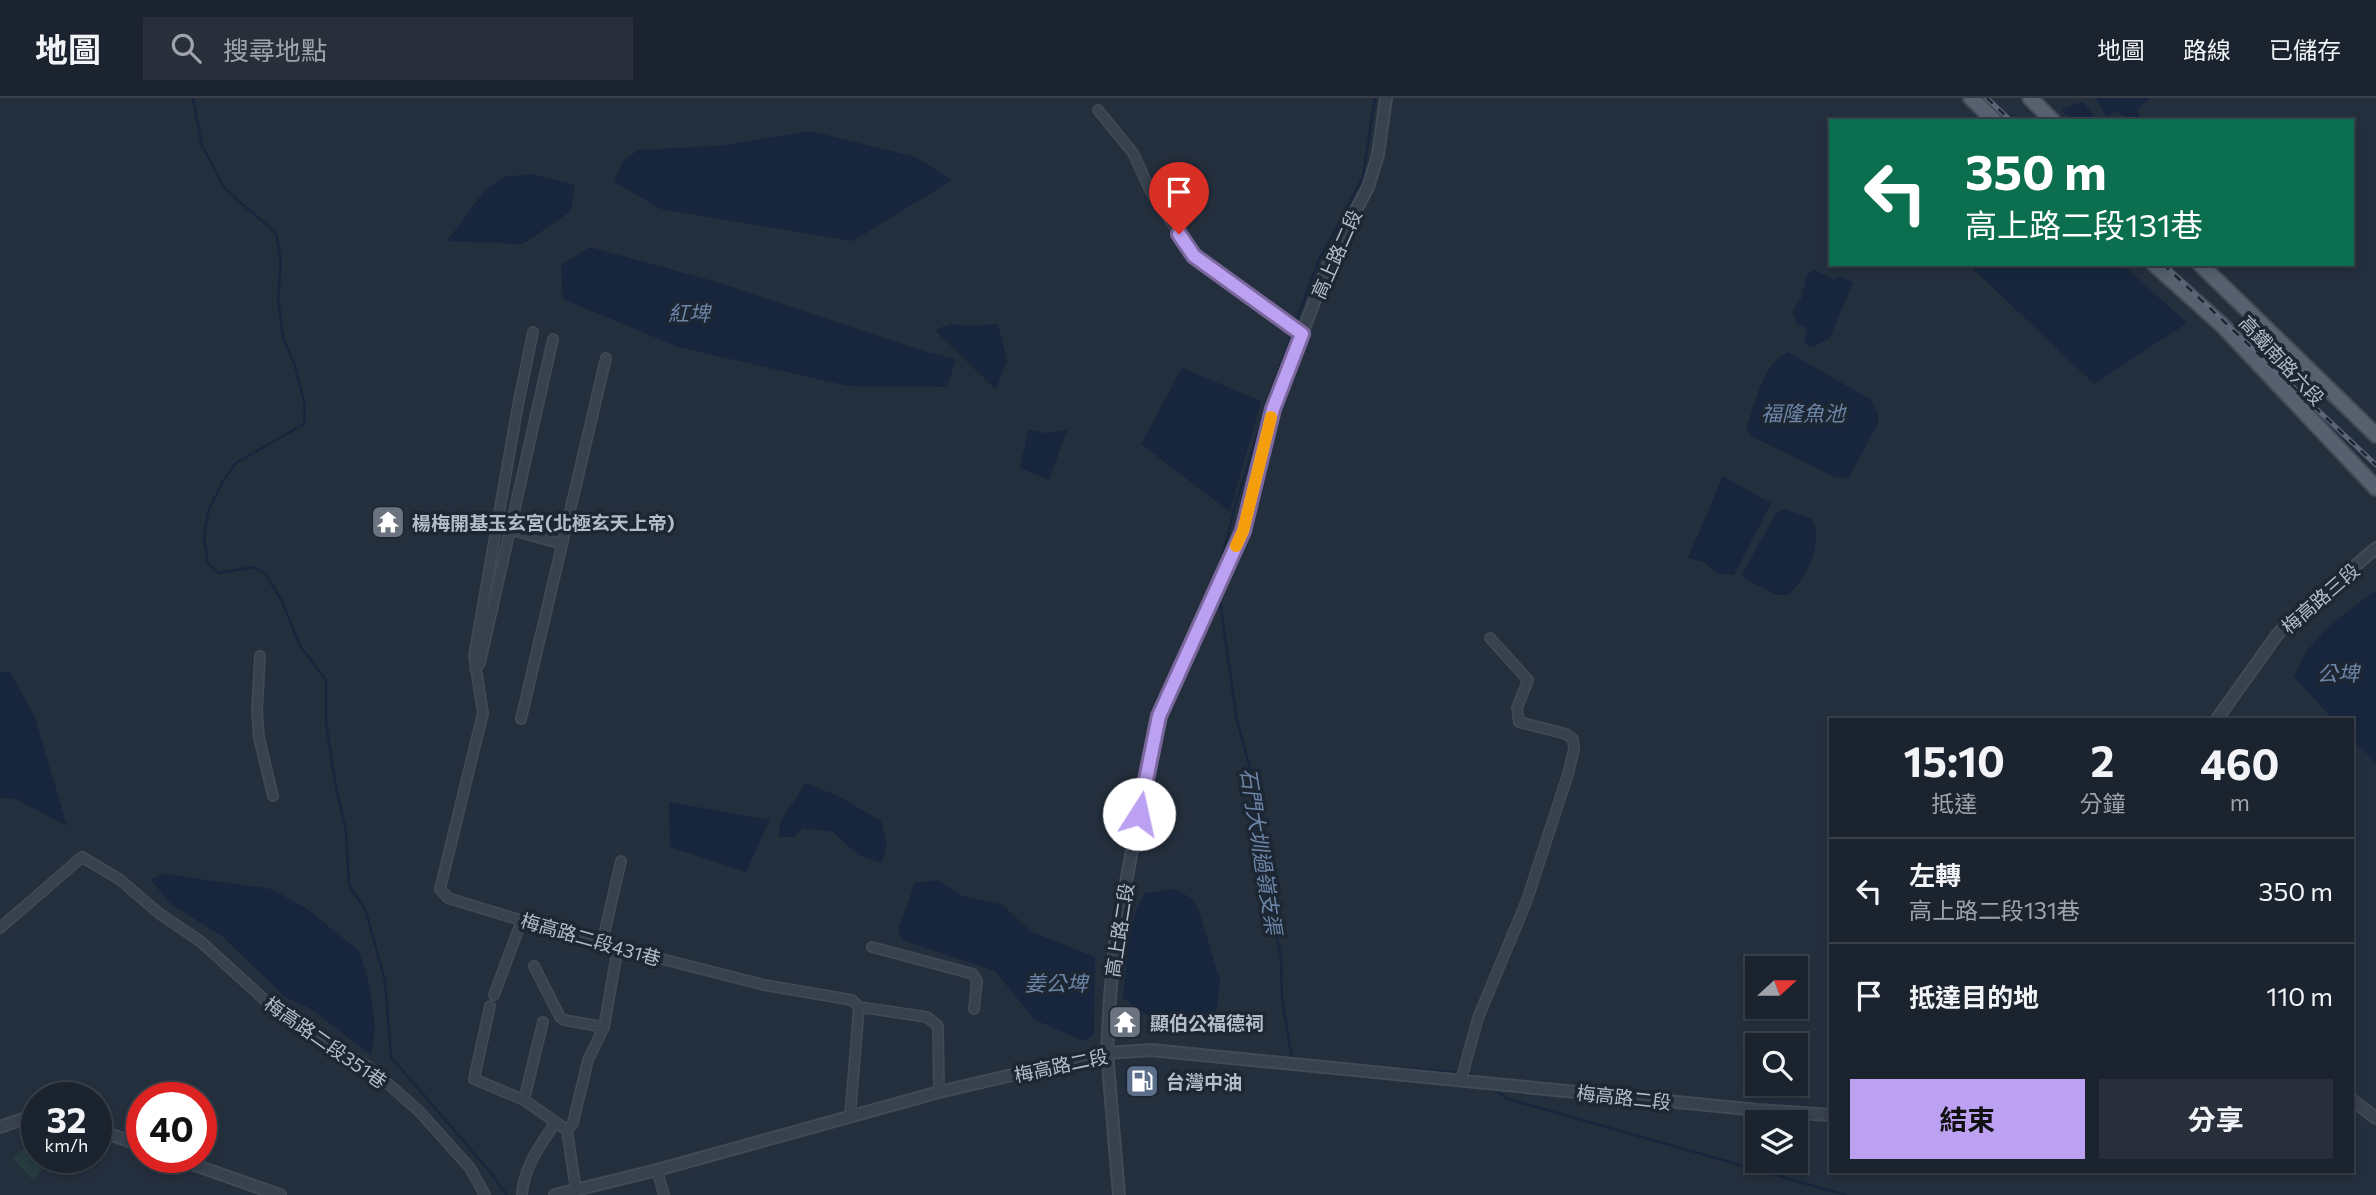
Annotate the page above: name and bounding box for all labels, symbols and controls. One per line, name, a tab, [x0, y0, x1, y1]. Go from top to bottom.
search box	[143, 17, 633, 80]
text: 地圖	[35, 28, 101, 69]
icon: search	[167, 29, 205, 67]
text: 搜尋地點	[223, 34, 327, 65]
text: 地圖	[2097, 35, 2145, 64]
text: 路線	[2183, 35, 2231, 64]
text: 已儲存	[2269, 35, 2341, 64]
text: 350 m	[1965, 140, 2107, 200]
icon: left	[1850, 147, 1941, 238]
pin	[1149, 162, 1209, 234]
icon: arrive	[1160, 173, 1198, 211]
text: 高上路二段131巷	[1965, 204, 2203, 244]
street label: 高上路二段	[1306, 206, 1366, 302]
water label: 紅埤	[668, 300, 713, 325]
street label: 高鐵南路六段	[2235, 310, 2329, 410]
water label: 福隆魚池	[1761, 400, 1847, 425]
temple icon: 楊梅開基玉玄宮(北極玄天上帝)	[369, 503, 407, 541]
place label: 楊梅開基玉玄宮(北極玄天上帝)	[412, 511, 675, 534]
street label: 梅高路三段	[2277, 558, 2363, 638]
water label: 公埤	[2317, 660, 2362, 685]
text: 15:10	[1903, 734, 2005, 786]
text: 2	[2091, 734, 2114, 786]
text: 460	[2200, 737, 2280, 789]
water label: 石門大圳過嶺支渠	[1237, 766, 1288, 939]
position arrow	[1102, 777, 1176, 851]
text: m	[2230, 788, 2250, 816]
text: 抵達	[1931, 789, 1977, 817]
text: 分鐘	[2079, 789, 2125, 817]
text: 左轉	[1909, 859, 1961, 890]
icon: left	[1850, 872, 1888, 910]
text: 350 m	[2259, 875, 2333, 906]
street label: 高上路二段	[1100, 881, 1138, 979]
text: 高上路二段131巷	[1909, 896, 2080, 924]
street label: 梅高路二段431巷	[518, 908, 664, 970]
north arrow	[1745, 956, 1808, 1018]
map controls	[1745, 956, 1808, 1173]
water label: 姜公埤	[1025, 970, 1090, 995]
icon: arrive	[1850, 977, 1888, 1015]
text: 110 m	[2266, 980, 2333, 1011]
text: 抵達目的地	[1909, 981, 2039, 1012]
street label: 梅高路二段351巷	[260, 991, 392, 1093]
temple icon: 顯伯公福德祠	[1106, 1003, 1144, 1041]
place label: 顯伯公福德祠	[1150, 1011, 1264, 1034]
button: search	[1745, 1033, 1808, 1096]
street label: 梅高路二段	[1012, 1044, 1110, 1086]
fuel station icon: 台灣中油	[1123, 1062, 1161, 1100]
place label: 台灣中油	[1166, 1070, 1242, 1093]
button: 結束	[1850, 1079, 2085, 1159]
button: 分享	[2099, 1079, 2333, 1159]
street label: 梅高路二段	[1576, 1081, 1672, 1113]
speed limit sign: 40	[126, 1082, 217, 1173]
text: 32	[46, 1097, 87, 1140]
button: layers	[1745, 1110, 1808, 1173]
text: km/h	[45, 1134, 88, 1156]

